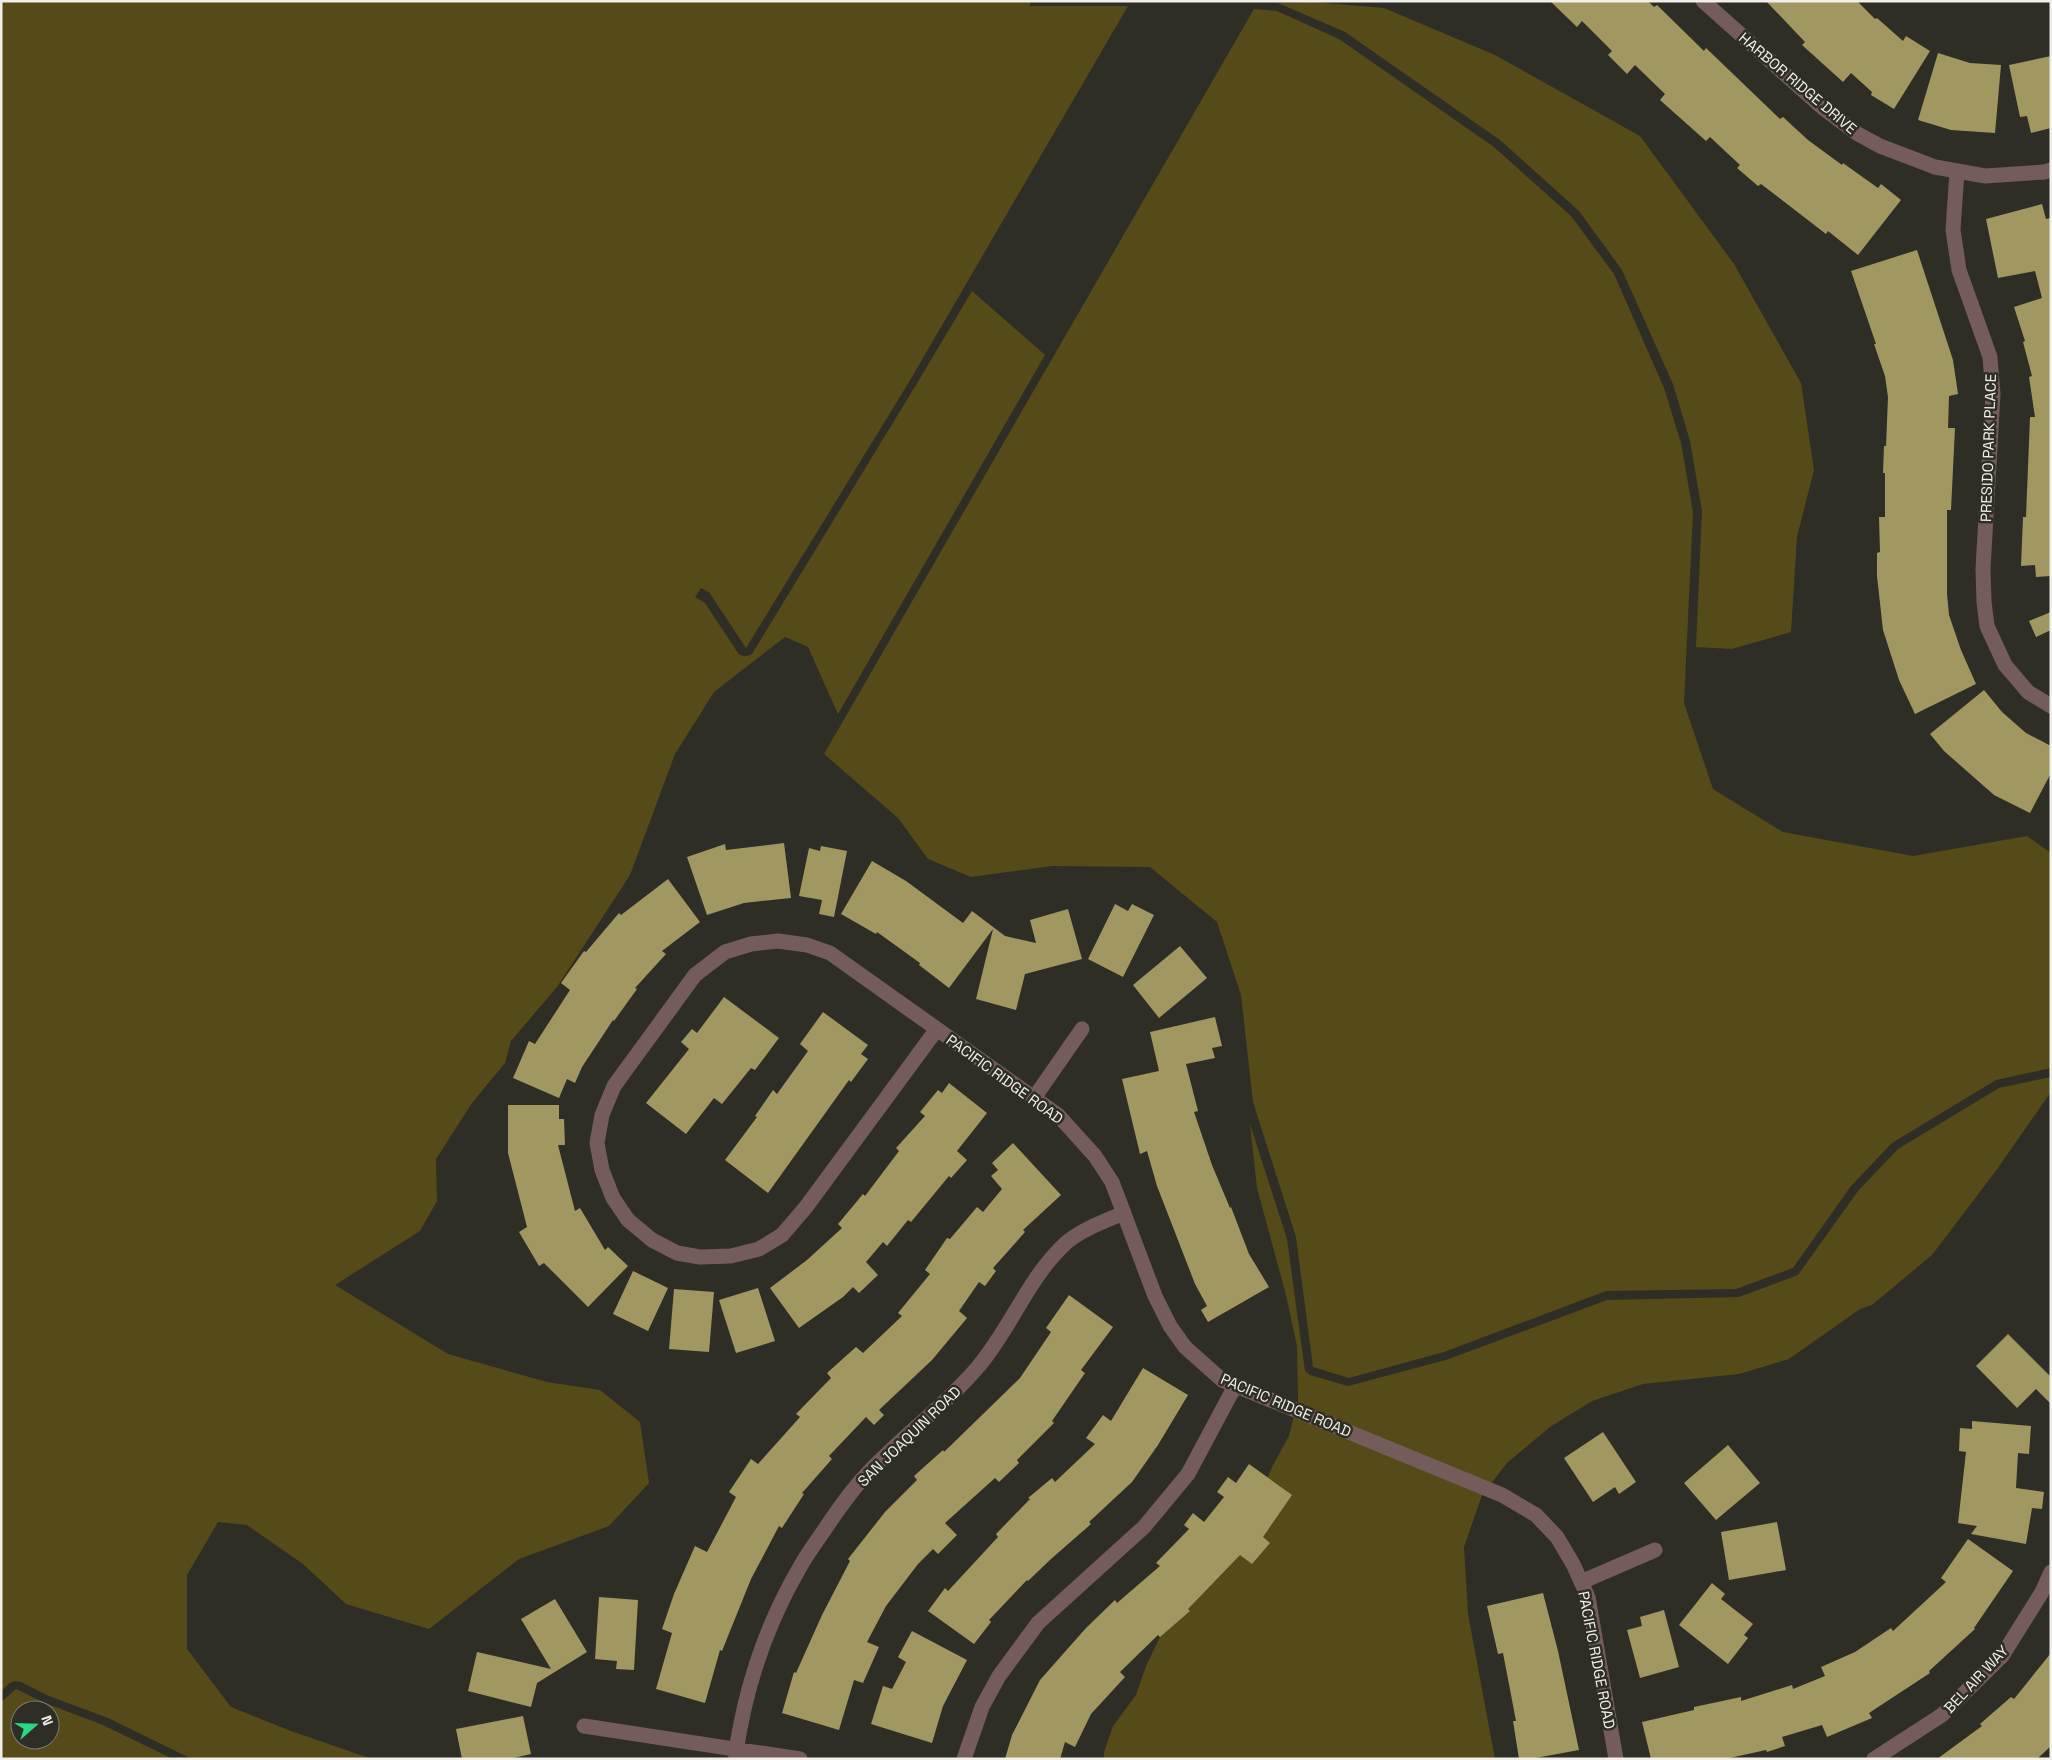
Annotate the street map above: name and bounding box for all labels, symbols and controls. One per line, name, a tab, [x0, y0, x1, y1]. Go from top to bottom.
street label: HARBOR RIDGE DRIVE	[1735, 28, 1861, 138]
street label: PRESIDO PARK PLACE	[1976, 374, 2000, 522]
street label: PACIFIC RIDGE ROAD	[943, 1030, 1067, 1128]
street label: PACIFIC RIDGE ROAD	[1218, 1369, 1354, 1441]
street label: SAN JOAQUIN ROAD	[853, 1382, 965, 1490]
street label: PACIFIC RIDGE ROAD	[1574, 1589, 1620, 1731]
street label: BEL AIR WAY	[1940, 1641, 2012, 1717]
north arrow	[10, 1700, 60, 1750]
text: N	[37, 1713, 57, 1728]

